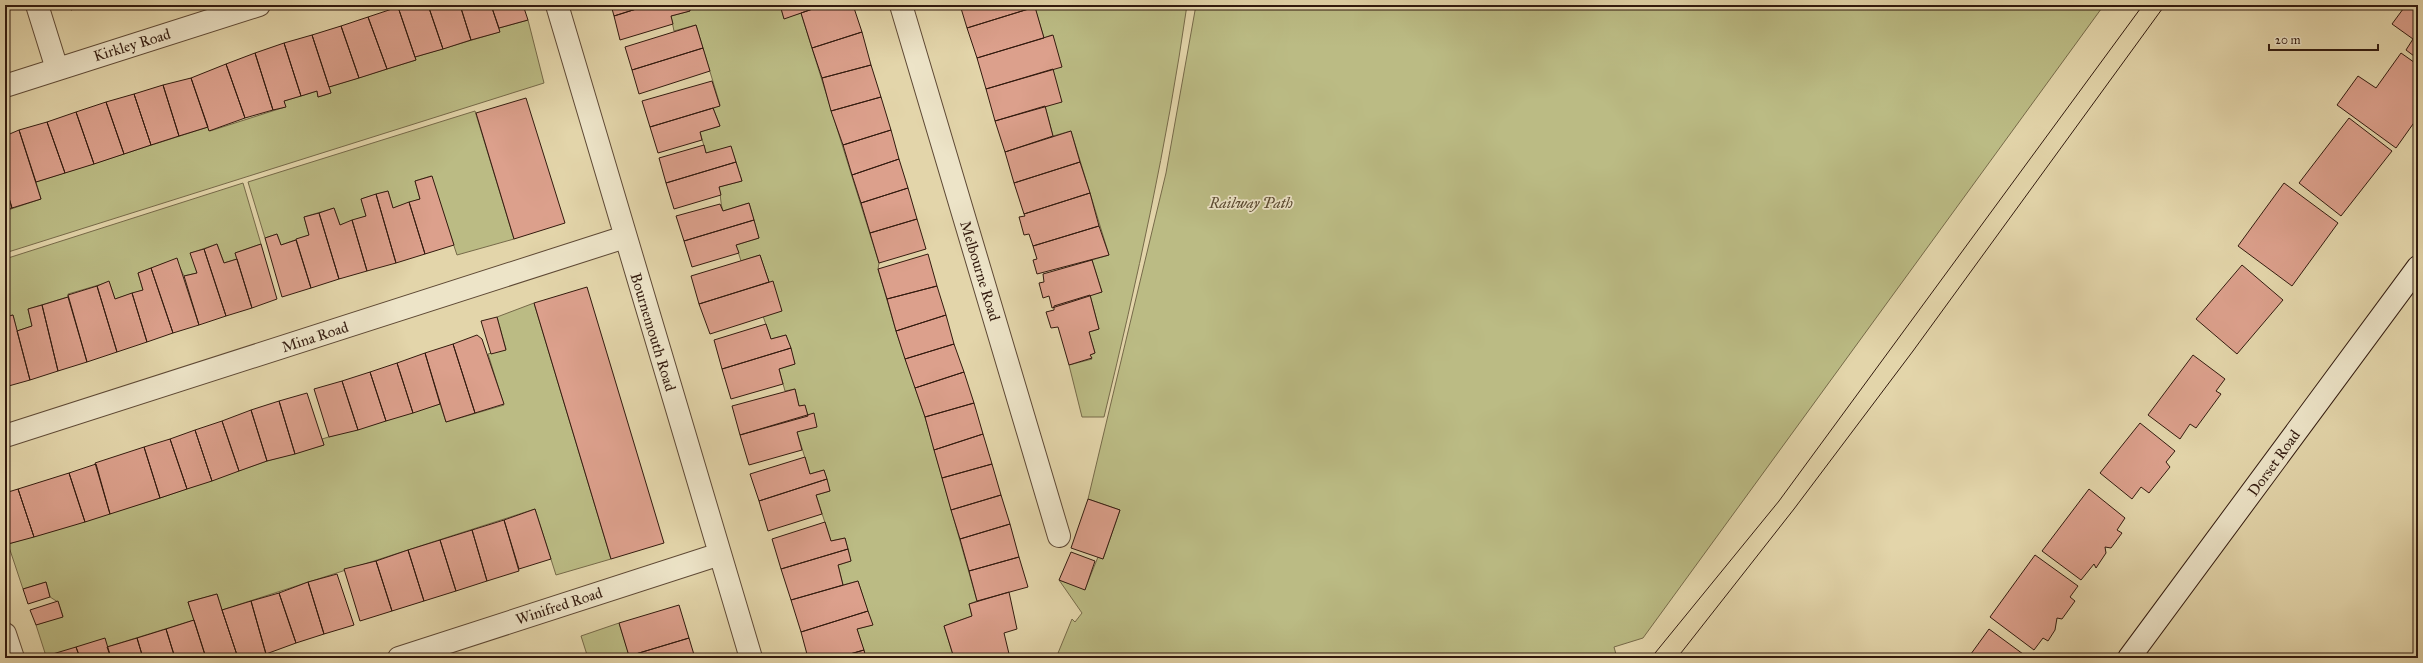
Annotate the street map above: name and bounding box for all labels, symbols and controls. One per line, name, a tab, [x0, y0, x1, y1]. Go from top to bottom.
street label: Kirkley Road	[91, 25, 173, 65]
scale bar	[2269, 26, 2378, 52]
text: 20 m	[2275, 33, 2301, 47]
park label: Railway Path	[1208, 194, 1293, 212]
street label: Melbourne Road	[956, 219, 1004, 324]
street label: Bournemouth Road	[626, 271, 680, 394]
street label: Mina Road	[279, 318, 351, 356]
street label: Dorset Road	[2244, 426, 2304, 500]
street label: Winifred Road	[513, 583, 605, 628]

